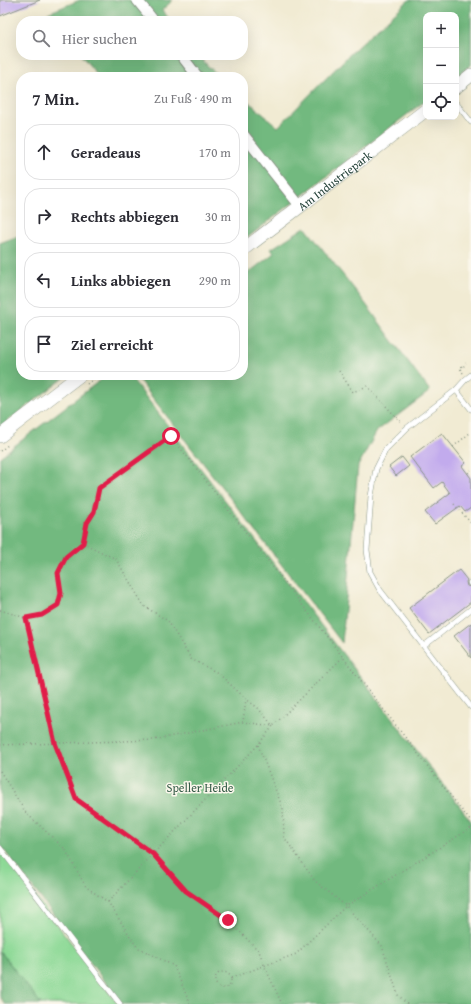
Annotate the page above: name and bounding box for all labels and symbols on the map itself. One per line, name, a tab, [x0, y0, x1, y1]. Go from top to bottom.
street label: Am Industriepark	[294, 146, 376, 214]
route start	[162, 427, 180, 445]
park label: Speller Heide	[167, 779, 234, 796]
route end	[219, 911, 237, 929]

